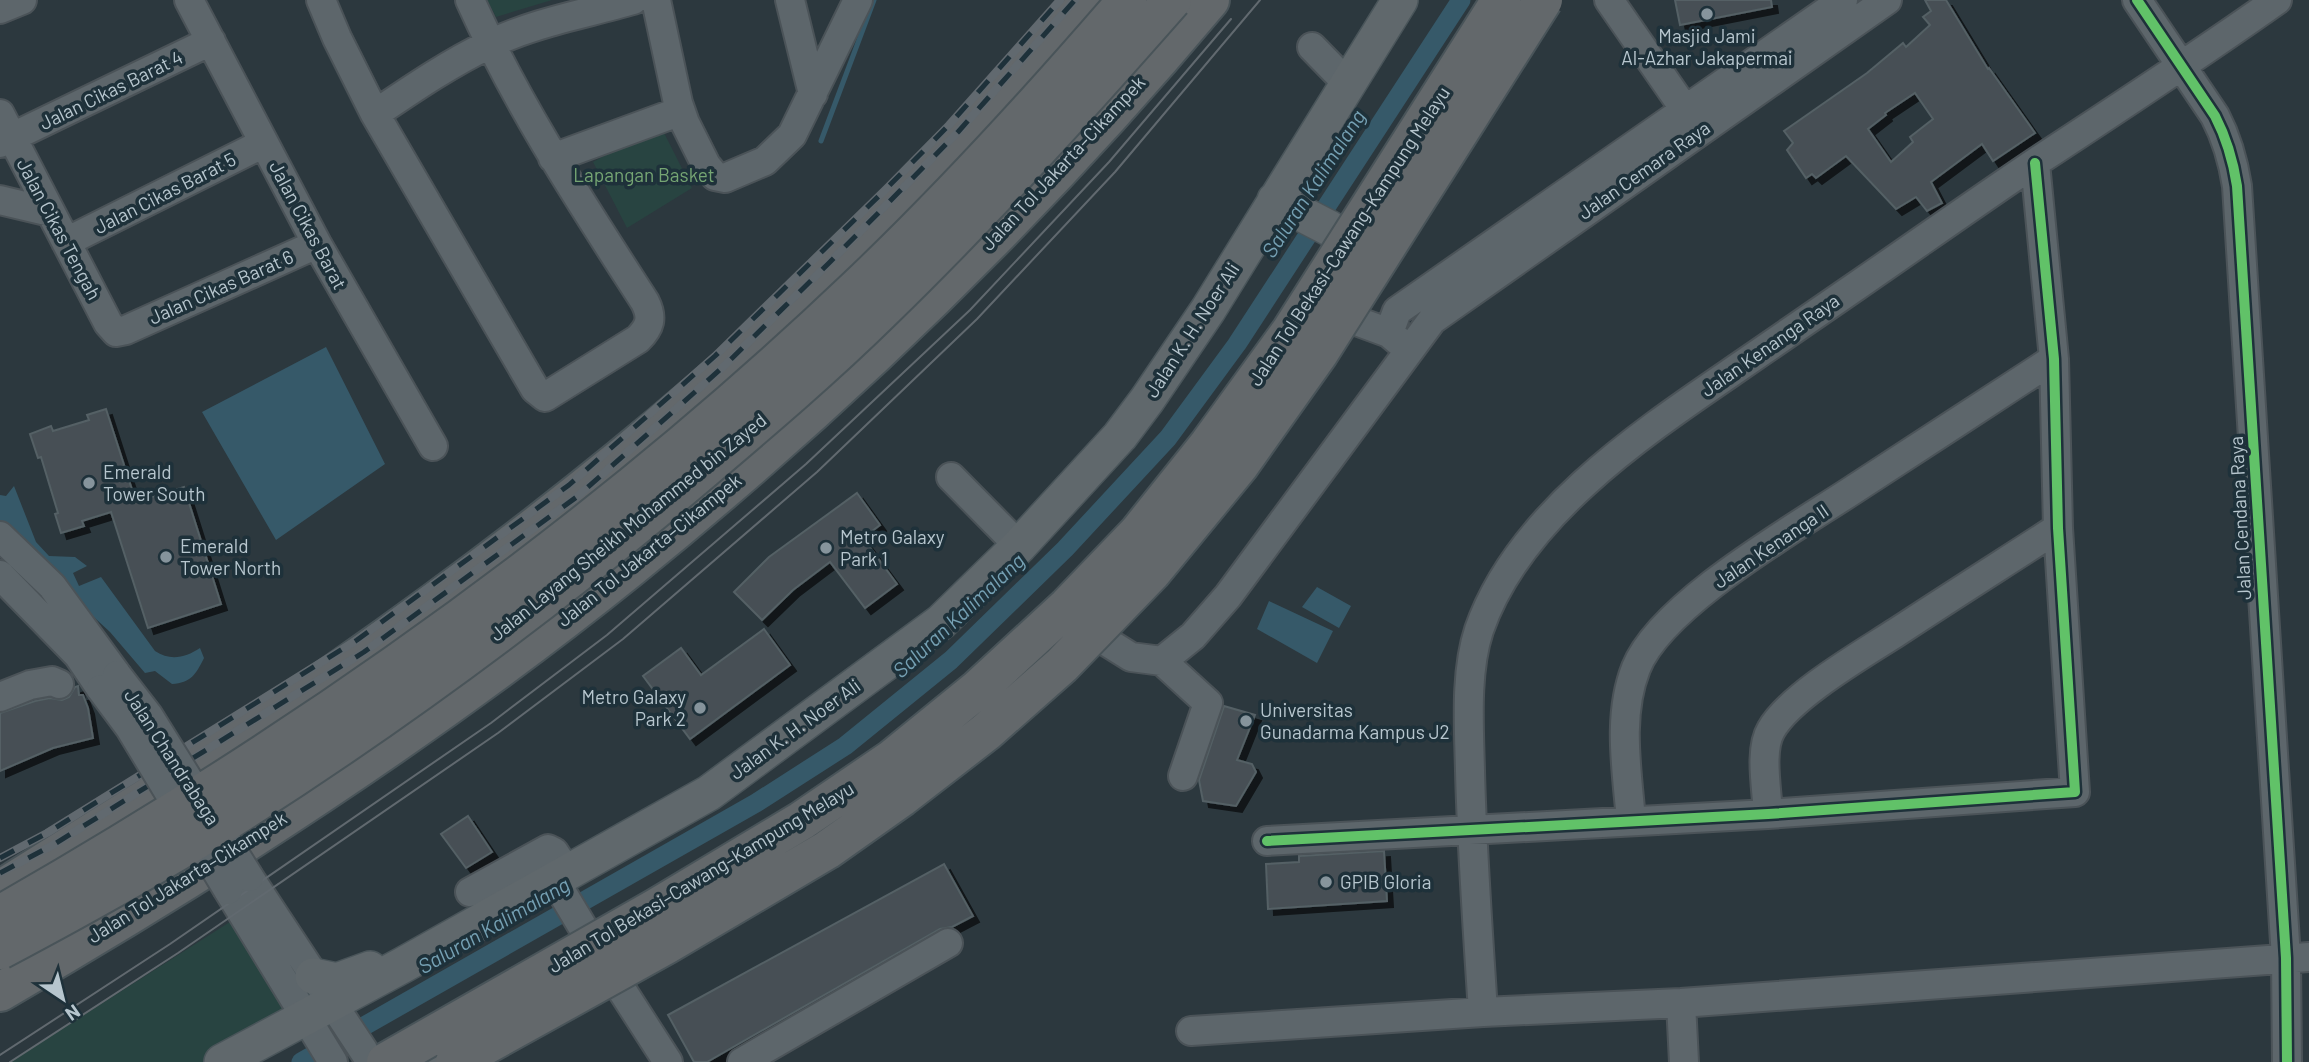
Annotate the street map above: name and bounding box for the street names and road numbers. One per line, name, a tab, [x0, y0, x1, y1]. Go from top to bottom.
street label: Jalan Cikas Barat 4	[35, 45, 186, 134]
street label: Jalan Tol Jakarta–Cikampek	[976, 71, 1149, 255]
street label: Jalan Tol Bekasi–Cawang–Kampung Melayu	[1243, 82, 1454, 390]
street label: Jalan Cemara Raya	[1573, 116, 1714, 224]
street label: Jalan Cikas Barat 5	[90, 147, 239, 238]
street label: Jalan Cikas Tengah	[12, 154, 106, 304]
street label: Jalan Cikas Barat	[265, 157, 352, 293]
street label: Jalan Cikas Barat 6	[145, 244, 297, 329]
street label: Jalan K. H. Noer Ali	[1140, 258, 1244, 401]
street label: Jalan Kenanga Raya	[1696, 288, 1843, 401]
street label: Jalan Layang Sheikh Mohammed bin Zayed	[485, 408, 771, 645]
street label: Jalan Cendana Raya	[2224, 436, 2255, 600]
street label: Jalan Tol Jakarta–Cikampek	[552, 468, 745, 631]
street label: Jalan Kenanga II	[1709, 499, 1833, 593]
street label: Jalan K. H. Noer Ali	[725, 674, 864, 784]
street label: Jalan Chandrabaga	[120, 684, 225, 829]
street label: Jalan Tol Bekasi–Cawang–Kampung Melayu	[544, 776, 858, 977]
street label: Jalan Tol Jakarta–Cikampek	[83, 806, 290, 947]

